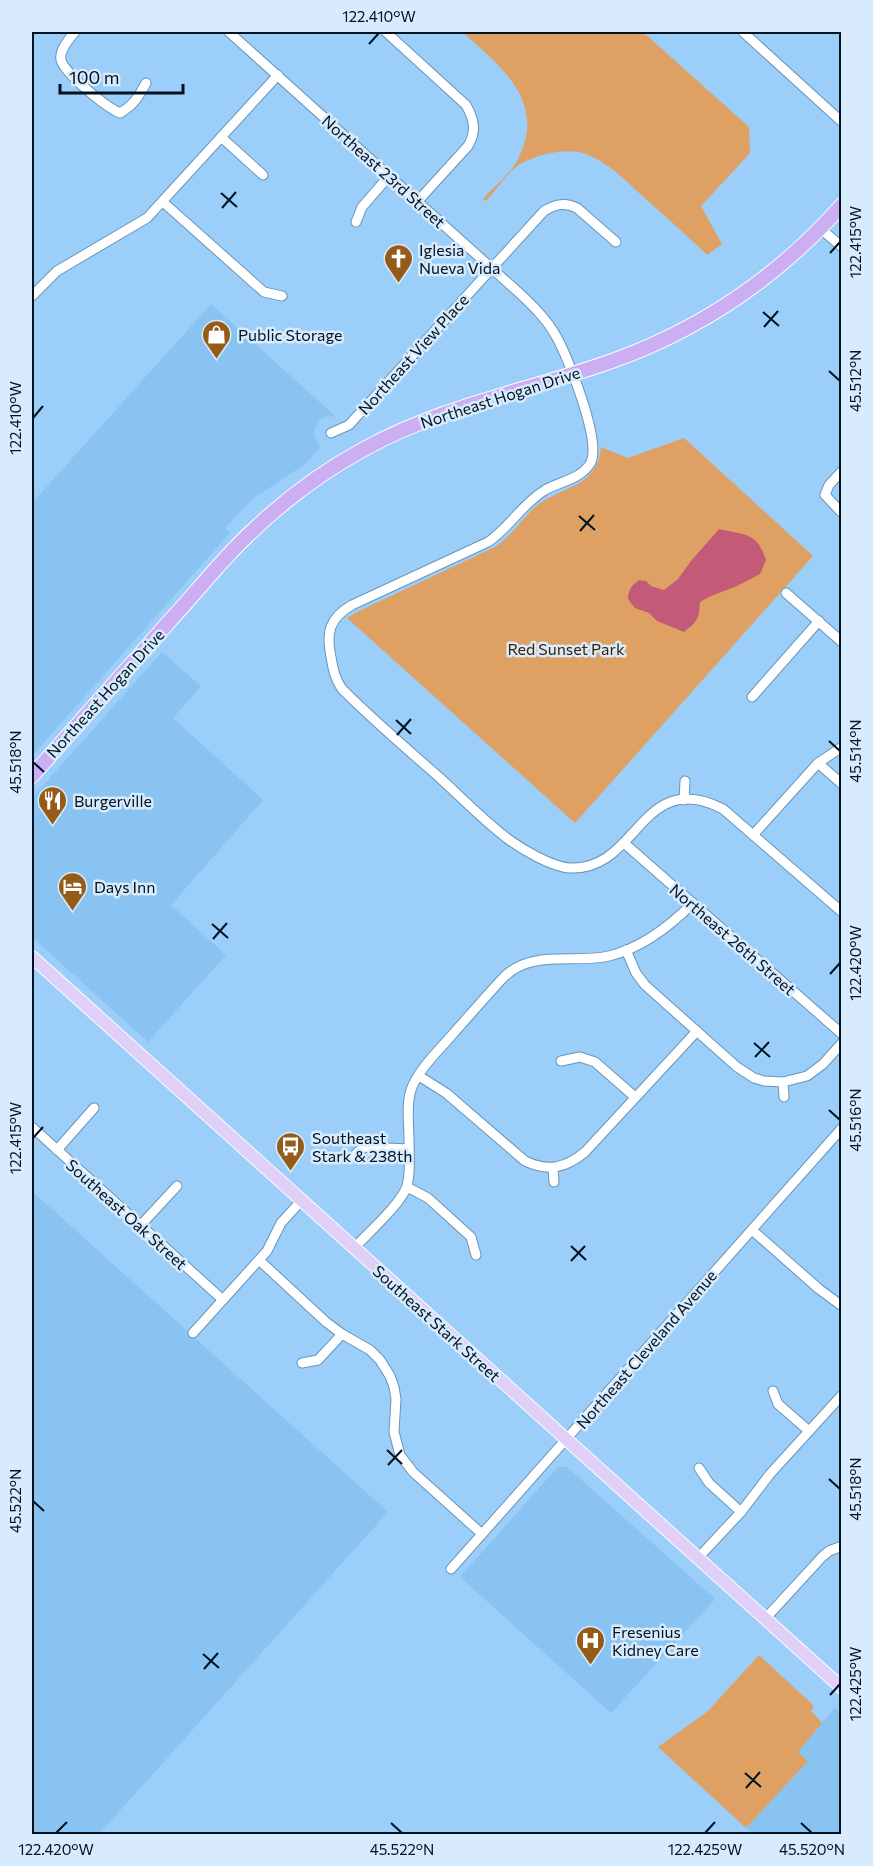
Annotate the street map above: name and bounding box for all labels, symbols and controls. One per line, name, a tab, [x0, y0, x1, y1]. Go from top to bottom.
text: 122.410°W	[342, 7, 416, 25]
scale bar	[60, 57, 183, 95]
text: 100 m	[69, 66, 119, 88]
street label: Northeast 23rd Street	[319, 111, 450, 232]
text: 122.415°W	[846, 206, 864, 278]
place label: Iglesia Nueva Vida	[419, 240, 500, 277]
church icon: Iglesia Nueva Vida	[382, 242, 414, 284]
street label: Northeast View Place	[354, 290, 472, 418]
shop icon: Public Storage	[201, 318, 233, 360]
place label: Public Storage	[238, 325, 342, 344]
text: 45.512°N	[846, 350, 864, 412]
street label: Northeast Hogan Drive	[418, 362, 582, 432]
text: 122.410°W	[6, 381, 24, 455]
street label: Northeast Hogan Drive	[42, 625, 168, 761]
park label: Red Sunset Park	[507, 639, 625, 658]
text: 45.514°N	[846, 719, 864, 783]
text: 45.518°N	[6, 730, 24, 794]
restaurant icon: Burgerville	[37, 784, 69, 826]
place label: Burgerville	[74, 791, 152, 810]
hotel icon: Days Inn	[57, 870, 89, 912]
place label: Days Inn	[94, 877, 155, 896]
street label: Northeast 26th Street	[666, 879, 800, 999]
text: 122.420°W	[846, 925, 864, 1001]
text: 45.516°N	[846, 1088, 864, 1152]
text: 122.415°W	[6, 1102, 24, 1174]
place label: Southeast Stark & 238th	[312, 1128, 413, 1165]
bus stop icon: Southeast Stark & 238th	[275, 1130, 307, 1172]
street label: Southeast Oak Street	[63, 1155, 192, 1273]
street label: Southeast Stark Street	[369, 1261, 505, 1385]
street label: Northeast Cleveland Avenue	[572, 1266, 720, 1432]
text: 45.518°N	[846, 1457, 864, 1521]
text: 45.522°N	[6, 1469, 24, 1533]
place label: Fresenius Kidney Care	[612, 1622, 699, 1659]
hospital icon: Fresenius Kidney Care	[575, 1624, 607, 1666]
text: 122.425°W	[846, 1647, 864, 1721]
text: 122.420°W	[18, 1840, 94, 1858]
text: 45.522°N	[370, 1840, 434, 1858]
text: 122.425°W	[668, 1840, 742, 1858]
text: 45.520°N	[779, 1840, 845, 1858]

